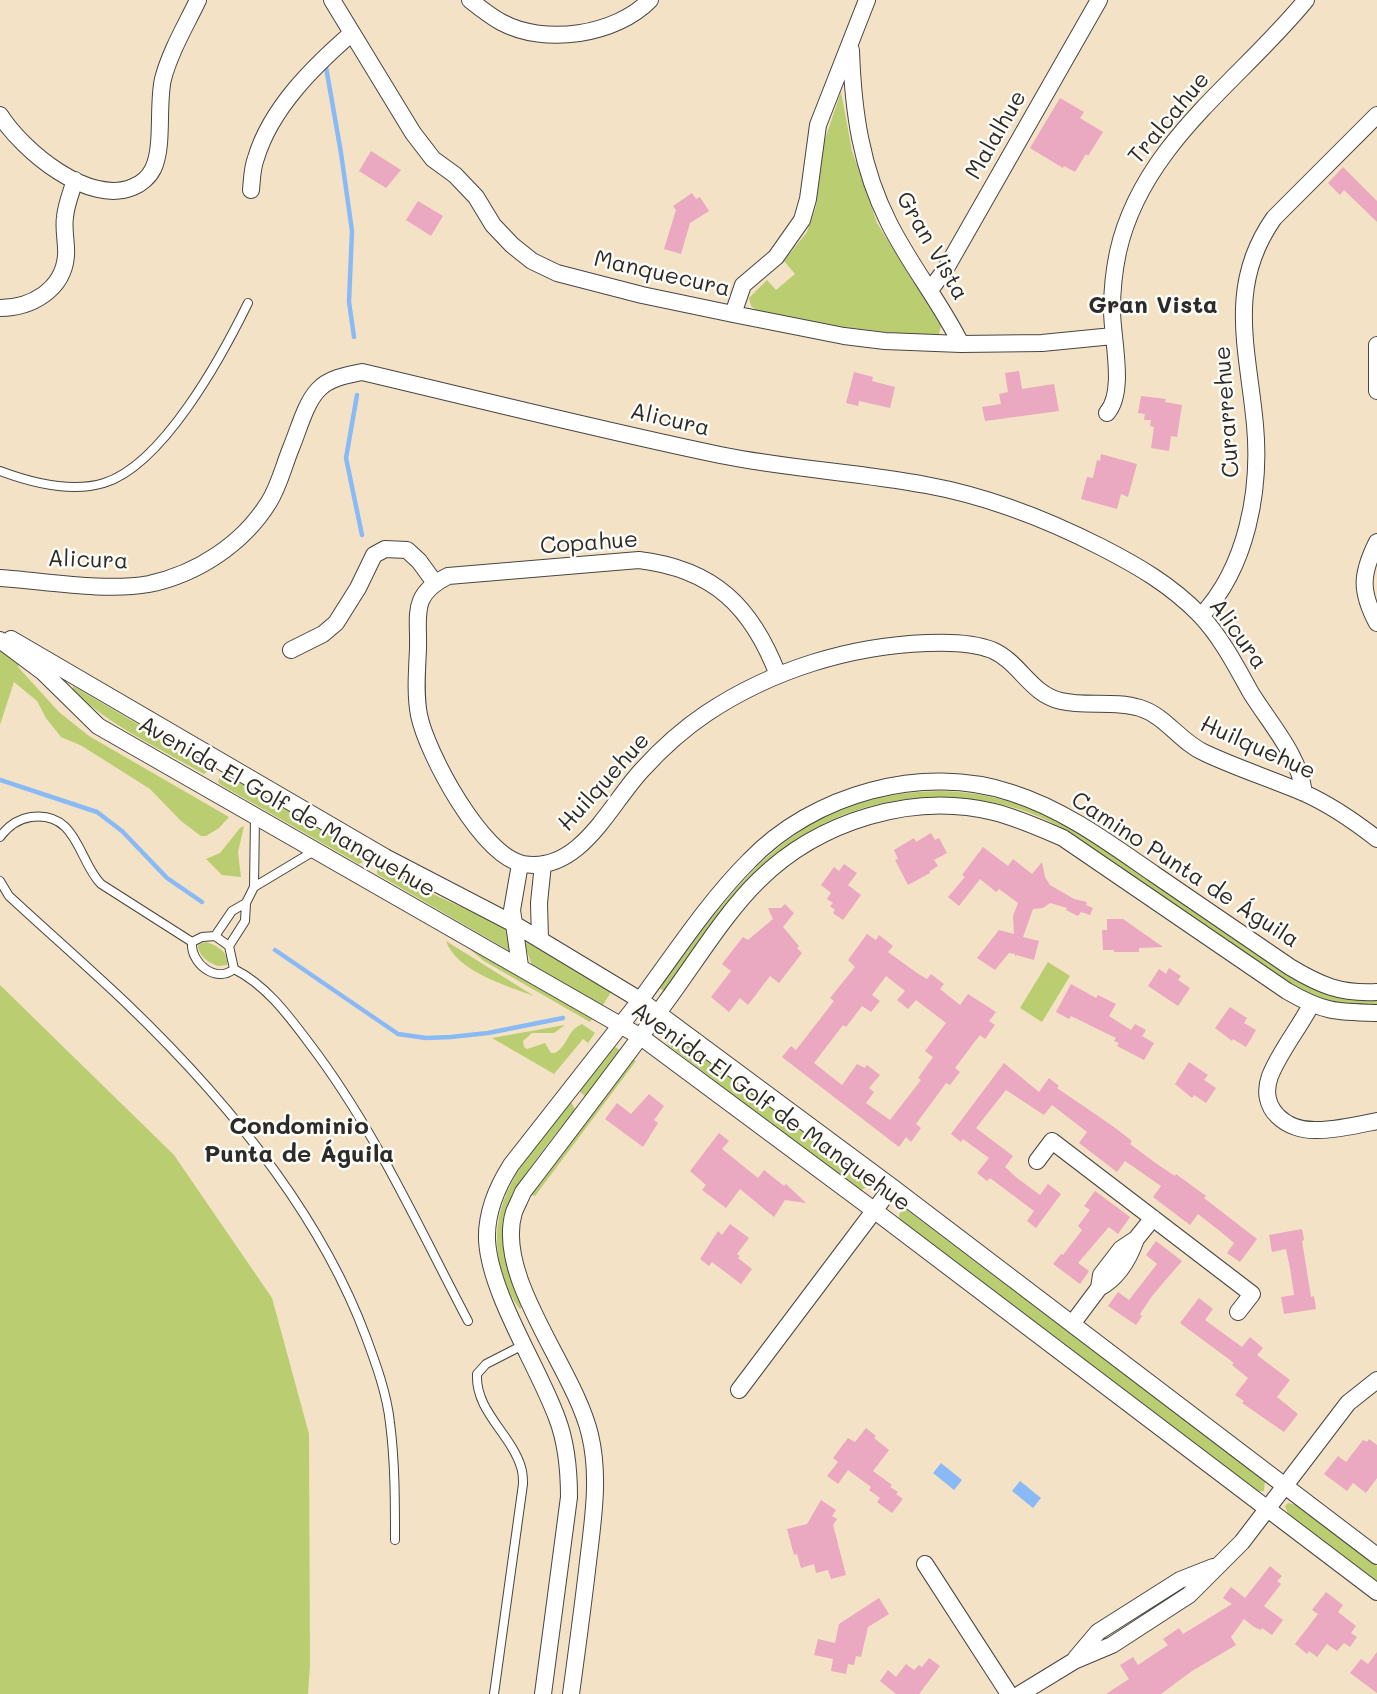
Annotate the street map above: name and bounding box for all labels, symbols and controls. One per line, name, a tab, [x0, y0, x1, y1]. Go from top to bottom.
street label: Tralcahue	[1122, 66, 1216, 170]
street label: Malalhue	[959, 86, 1033, 184]
street label: Gran Vista	[890, 187, 974, 305]
street label: Manquecura	[591, 245, 733, 303]
district label: Gran Vista	[1088, 292, 1218, 320]
street label: Curarrehue	[1209, 345, 1245, 479]
street label: Alicura	[628, 397, 712, 443]
street label: Copahue	[539, 526, 639, 560]
street label: Alicura	[47, 545, 129, 575]
street label: Alicura	[1203, 593, 1273, 675]
street label: Huilquehue	[1196, 710, 1320, 786]
street label: Avenida El Golf de Manquehue	[134, 711, 440, 903]
street label: Huilquehue	[553, 727, 655, 837]
street label: Camino Punta de Águila	[1066, 786, 1304, 954]
street label: Avenida El Golf de Manquehue	[626, 996, 916, 1218]
district label: Condominio Punta de Águila	[204, 1113, 394, 1169]

